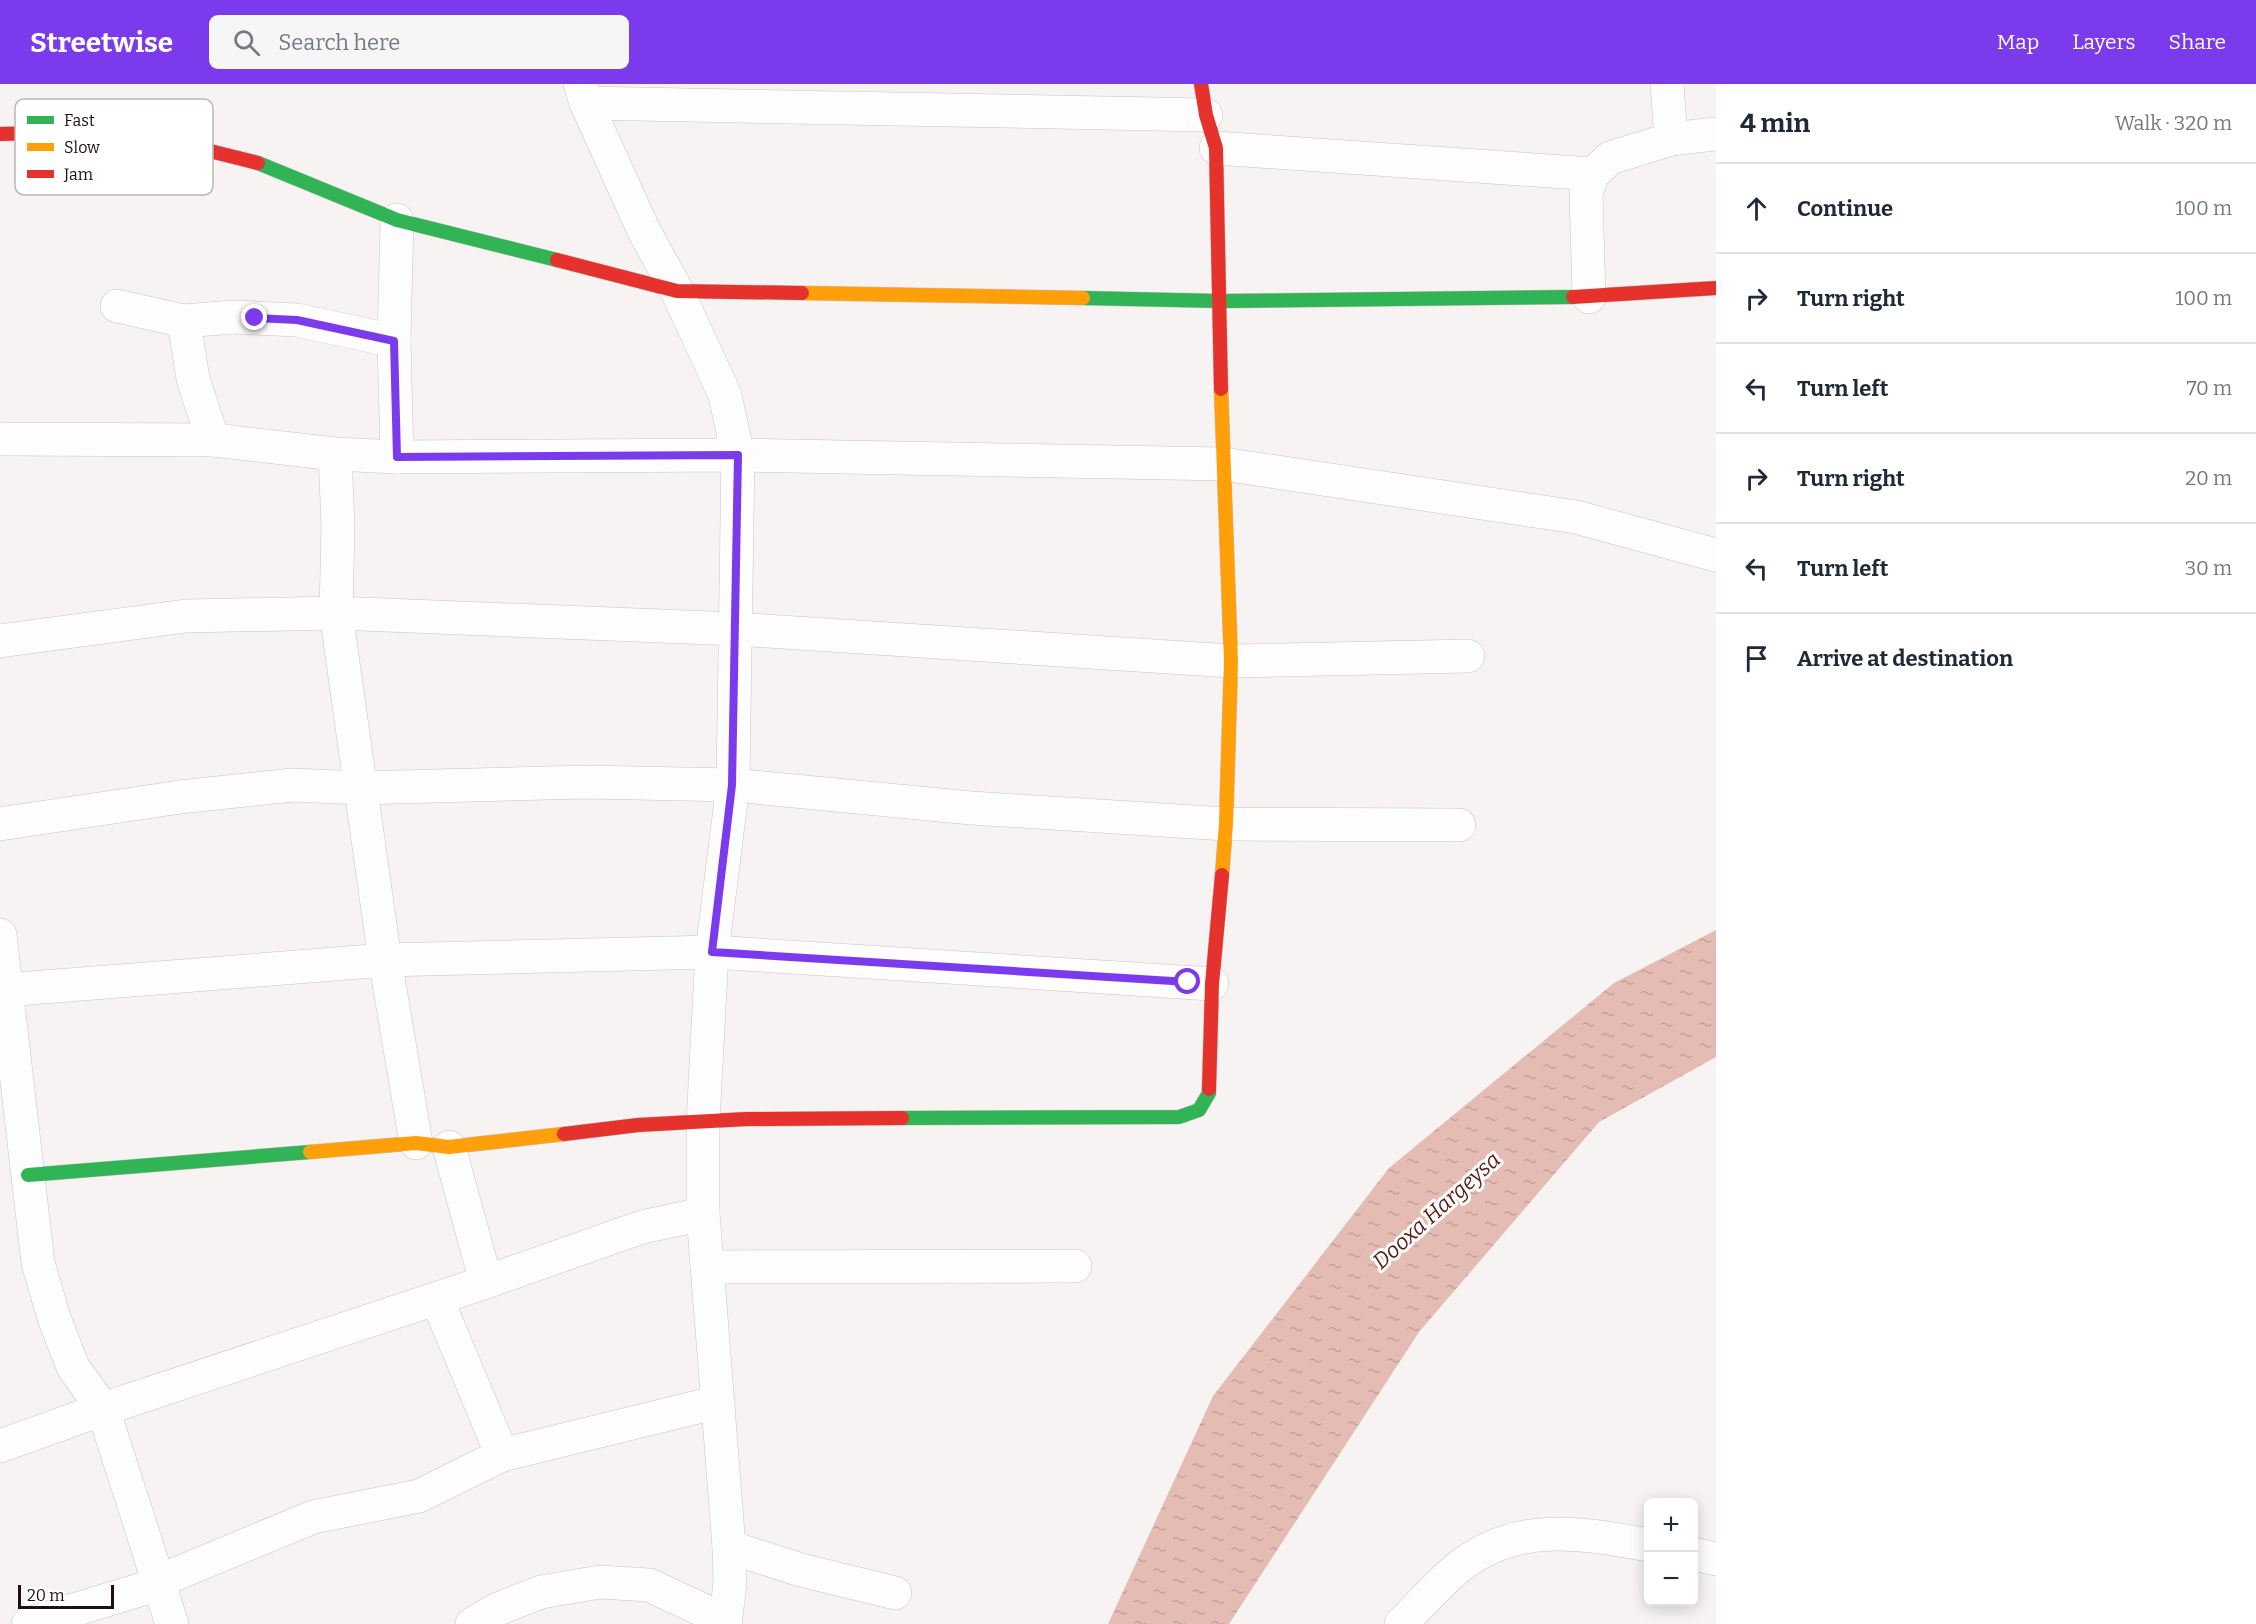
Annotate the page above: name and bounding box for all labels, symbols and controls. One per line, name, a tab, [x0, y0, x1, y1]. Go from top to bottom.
search box	[209, 15, 629, 69]
text: Streetwise	[30, 26, 173, 59]
icon: search	[230, 26, 263, 59]
text: Search here	[278, 29, 400, 56]
text: Map	[1997, 29, 2039, 55]
text: Layers	[2072, 29, 2136, 55]
text: Share	[2169, 29, 2226, 55]
legend	[15, 99, 213, 195]
text: 4 min	[1740, 108, 1810, 139]
text: Fast	[64, 111, 95, 130]
text: Walk · 320 m	[2115, 111, 2232, 135]
text: Slow	[64, 138, 100, 157]
text: Jam	[63, 165, 93, 184]
icon: ahead	[1740, 192, 1773, 225]
text: Continue	[1797, 195, 1893, 222]
text: 100 m	[2175, 196, 2232, 220]
icon: right	[1740, 282, 1773, 315]
text: Turn right	[1797, 285, 1905, 312]
text: 100 m	[2175, 286, 2232, 310]
route end	[241, 304, 267, 330]
icon: left	[1740, 372, 1773, 405]
text: Turn left	[1797, 375, 1889, 402]
text: 70 m	[2186, 376, 2232, 400]
icon: right	[1740, 462, 1773, 495]
text: Turn right	[1797, 465, 1905, 492]
text: 20 m	[2185, 466, 2232, 490]
icon: left	[1740, 552, 1773, 585]
text: Turn left	[1797, 555, 1889, 582]
text: 30 m	[2185, 556, 2232, 580]
icon: arrive	[1740, 642, 1773, 675]
text: Arrive at destination	[1797, 645, 2013, 672]
route start	[1174, 968, 1200, 994]
water label: Dooxa Hargeysa	[1367, 1146, 1506, 1275]
map controls	[1644, 1498, 1698, 1606]
button: +	[1644, 1498, 1698, 1552]
button: −	[1644, 1552, 1698, 1606]
scale bar	[18, 1582, 114, 1610]
text: 20 m	[27, 1586, 64, 1605]

